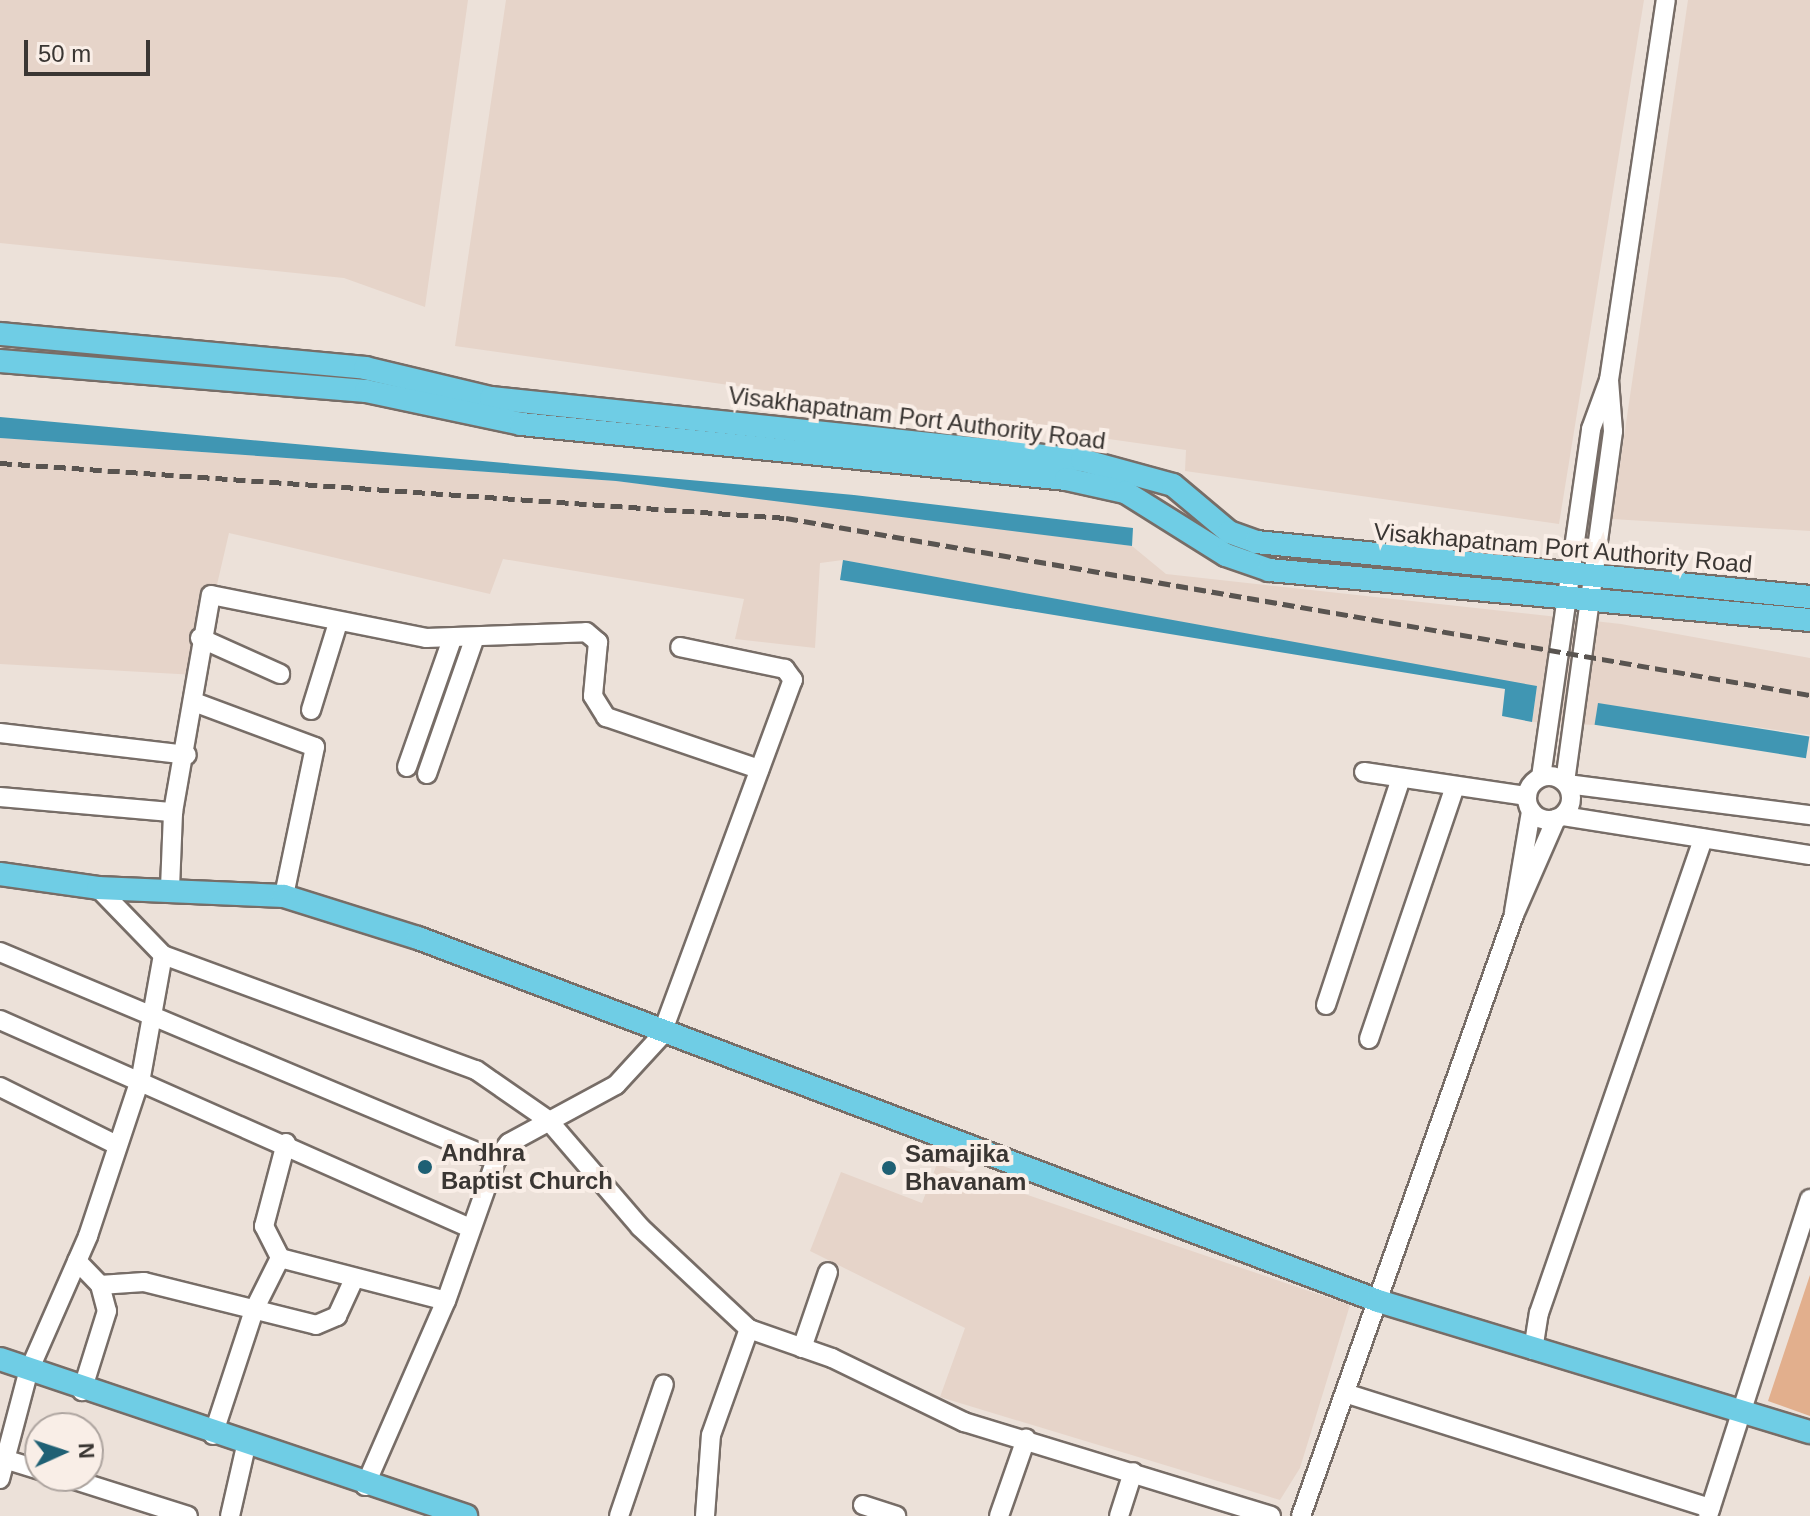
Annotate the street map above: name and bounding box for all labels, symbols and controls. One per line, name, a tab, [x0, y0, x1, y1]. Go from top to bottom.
scale bar	[28, 24, 154, 74]
text: 50 m	[38, 40, 91, 67]
street label: Visakhapatnam Port Authority Road	[726, 380, 1108, 456]
street label: Visakhapatnam Port Authority Road	[1372, 517, 1754, 579]
place label: Andhra Baptist Church	[441, 1139, 613, 1195]
place label: Samajika Bhavanam	[905, 1140, 1026, 1196]
marker: Andhra Baptist Church	[416, 1158, 434, 1176]
marker: Samajika Bhavanam	[880, 1159, 898, 1177]
north arrow	[24, 1412, 104, 1492]
text: N	[74, 1442, 99, 1459]

